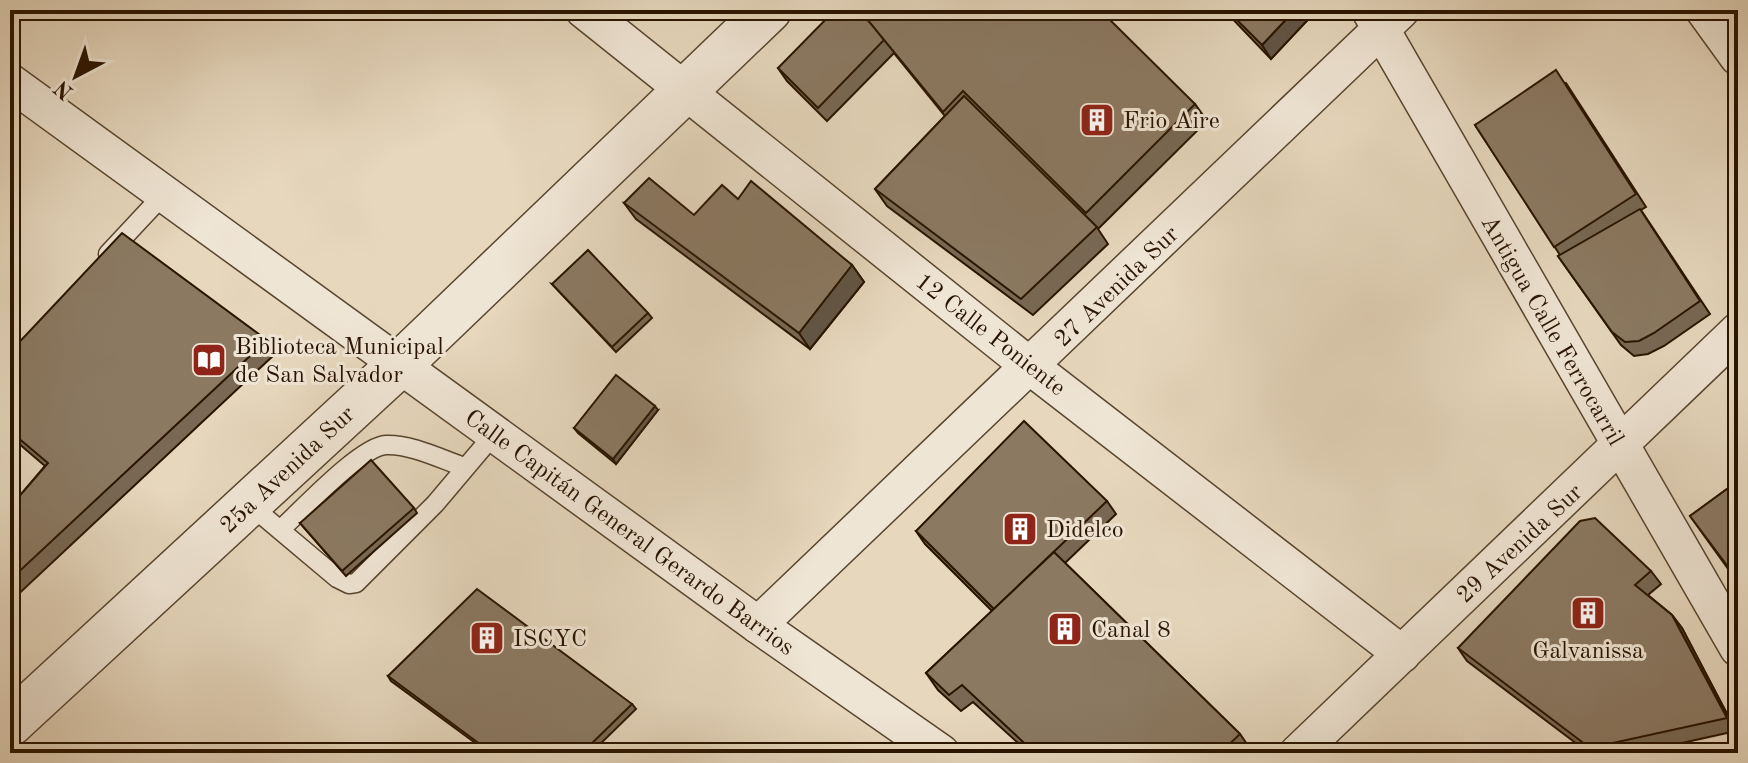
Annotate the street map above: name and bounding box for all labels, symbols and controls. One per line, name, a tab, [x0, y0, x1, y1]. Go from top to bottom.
north arrow	[36, 36, 116, 116]
text: N	[50, 76, 78, 103]
building icon: Frio Aire	[1078, 101, 1116, 139]
place label: Frio Aire	[1123, 110, 1220, 134]
street label: Antigua Calle Ferrocarril	[1476, 212, 1627, 450]
street label: 27 Avenida Sur	[1051, 222, 1184, 352]
street label: 12 Calle Poniente	[910, 270, 1069, 401]
place label: Biblioteca Municipal de San Salvador	[235, 336, 444, 388]
library icon: Biblioteca Municipal de San Salvador	[190, 341, 228, 379]
street label: 25a Avenida Sur	[217, 402, 360, 539]
street label: Calle Capitán General Gerardo Barrios	[460, 406, 798, 661]
street label: 29 Avenida Sur	[1453, 480, 1588, 609]
building icon: Didelco	[1001, 510, 1039, 548]
place label: Didelco	[1046, 519, 1124, 543]
building icon: Galvanissa	[1569, 594, 1607, 632]
building icon: Canal 8	[1046, 610, 1084, 648]
building icon: ISCYC	[468, 619, 506, 657]
place label: Canal 8	[1091, 619, 1171, 643]
place label: ISCYC	[513, 628, 587, 652]
place label: Galvanissa	[1532, 640, 1644, 664]

